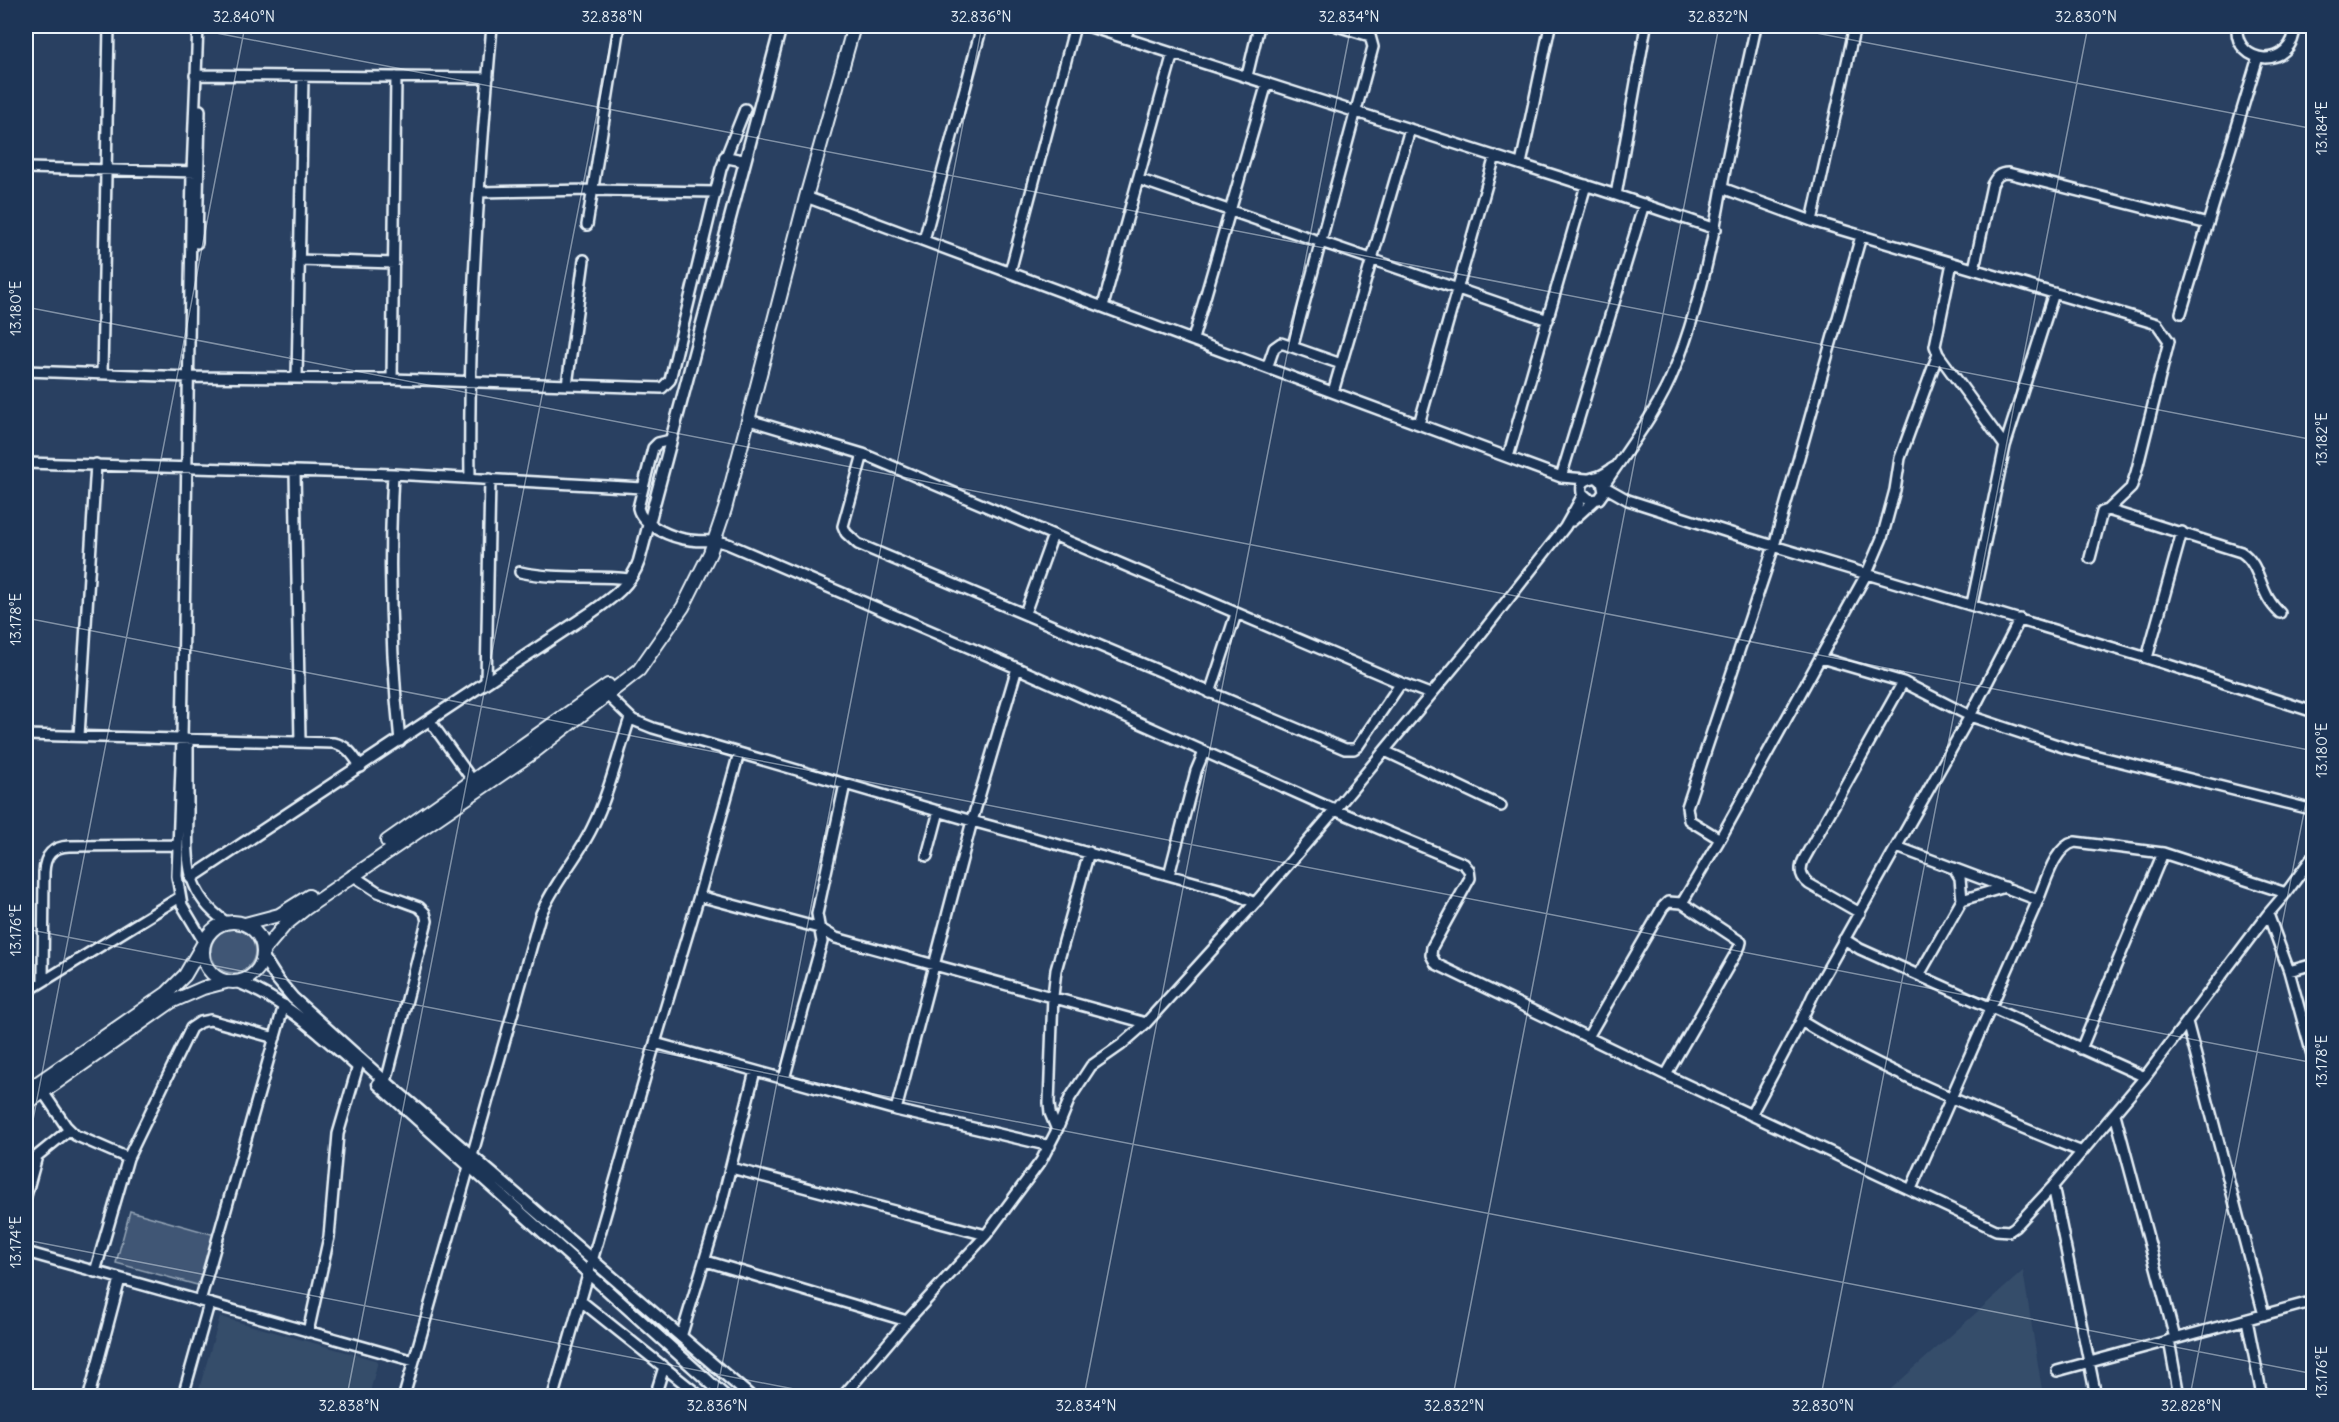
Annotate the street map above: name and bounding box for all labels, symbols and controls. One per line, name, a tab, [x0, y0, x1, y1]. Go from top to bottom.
text: 32.840°N	[213, 7, 275, 26]
text: 32.838°N	[581, 7, 643, 26]
text: 32.836°N	[950, 7, 1012, 26]
text: 32.834°N	[1318, 7, 1380, 26]
text: 32.832°N	[1688, 7, 1748, 26]
text: 32.830°N	[2055, 7, 2117, 26]
text: 13.184°E	[2312, 101, 2331, 155]
text: 13.180°E	[6, 280, 25, 336]
text: 13.182°E	[2312, 412, 2331, 466]
text: 13.178°E	[6, 592, 25, 645]
text: 13.180°E	[2312, 722, 2331, 778]
text: 13.176°E	[6, 904, 25, 956]
text: 13.178°E	[2312, 1034, 2331, 1087]
text: 13.174°E	[6, 1216, 25, 1268]
text: 13.176°E	[2312, 1346, 2331, 1398]
text: 32.838°N	[318, 1396, 380, 1415]
text: 32.836°N	[686, 1396, 748, 1415]
text: 32.834°N	[1055, 1396, 1117, 1415]
text: 32.832°N	[1424, 1396, 1484, 1415]
text: 32.830°N	[1792, 1396, 1854, 1415]
text: 32.828°N	[2161, 1396, 2221, 1415]

